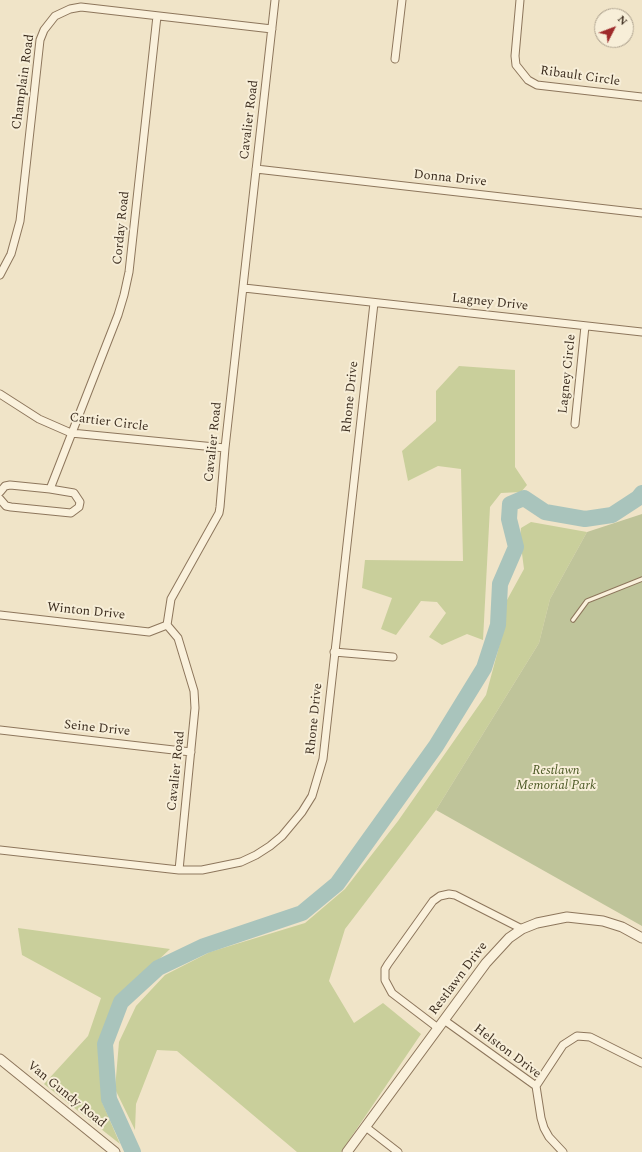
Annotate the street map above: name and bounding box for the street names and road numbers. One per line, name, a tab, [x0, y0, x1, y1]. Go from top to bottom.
street label: Champlain Road	[10, 33, 38, 131]
street label: Ribault Circle	[539, 64, 621, 90]
street label: Cavalier Road	[237, 79, 263, 161]
street label: Donna Drive	[413, 167, 487, 191]
street label: Corday Road	[110, 190, 134, 266]
street label: Lagney Drive	[451, 291, 529, 315]
street label: Lagney Circle	[556, 333, 580, 415]
street label: Rhone Drive	[339, 360, 363, 434]
street label: Cavalier Road	[202, 401, 226, 483]
street label: Cartier Circle	[69, 410, 149, 436]
street label: Winton Drive	[46, 600, 126, 624]
street label: Rhone Drive	[303, 682, 327, 756]
street label: Seine Drive	[63, 718, 131, 740]
street label: Cavalier Road	[165, 730, 189, 812]
street label: Restlawn Drive	[426, 939, 492, 1019]
street label: Helston Drive	[470, 1022, 544, 1082]
street label: Van Gundy Road	[23, 1058, 109, 1132]

